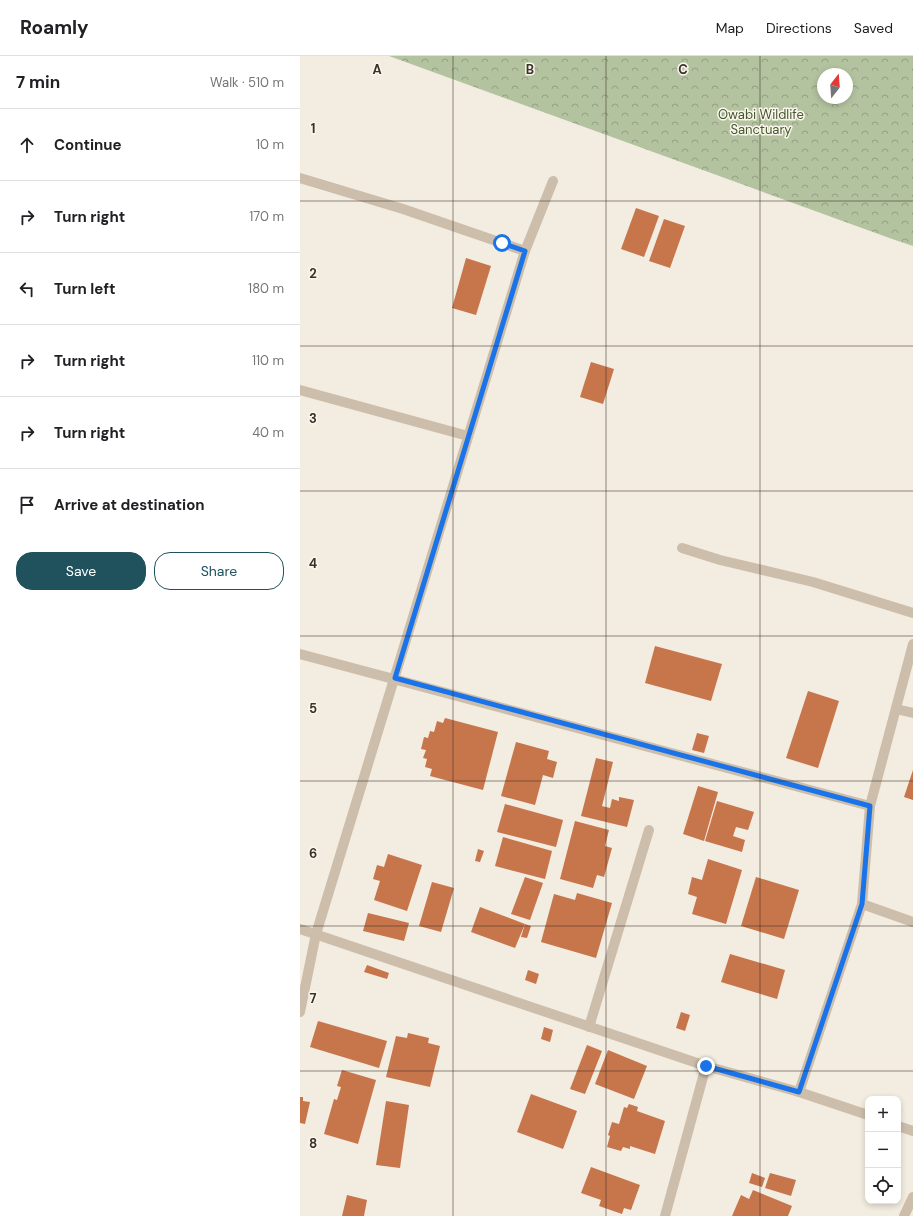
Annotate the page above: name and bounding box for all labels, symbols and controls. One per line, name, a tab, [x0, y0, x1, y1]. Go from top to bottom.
text: Roamly	[20, 15, 89, 40]
text: Map	[716, 19, 744, 37]
text: Directions	[766, 19, 832, 37]
text: Saved	[854, 19, 893, 37]
text: A	[372, 61, 382, 78]
text: B	[526, 61, 534, 78]
text: C	[678, 61, 688, 78]
north arrow	[817, 68, 853, 104]
text: 7 min	[16, 71, 60, 93]
text: Walk · 510 m	[210, 74, 284, 91]
park label: Owabi Wildlife Sanctuary	[718, 106, 804, 138]
text: 1	[311, 120, 315, 137]
icon: ahead	[16, 134, 38, 156]
text: Continue	[54, 135, 122, 155]
text: 10 m	[256, 136, 284, 153]
icon: right	[16, 206, 38, 228]
text: Turn right	[54, 207, 125, 227]
text: 170 m	[249, 208, 284, 225]
route start	[493, 234, 511, 252]
text: 2	[309, 265, 317, 282]
icon: left	[16, 278, 38, 300]
text: Turn left	[54, 279, 115, 299]
text: 180 m	[248, 280, 284, 297]
icon: right	[16, 350, 38, 372]
text: Turn right	[54, 351, 125, 371]
text: 110 m	[252, 352, 284, 369]
text: 3	[309, 410, 317, 427]
icon: right	[16, 422, 38, 444]
text: Turn right	[54, 423, 125, 443]
text: 40 m	[252, 424, 284, 441]
icon: arrive	[16, 494, 38, 516]
text: Arrive at destination	[54, 495, 205, 515]
button: Save	[16, 552, 146, 590]
button: Share	[154, 552, 284, 590]
text: 4	[309, 555, 317, 572]
text: 5	[309, 700, 317, 717]
text: 6	[309, 845, 317, 862]
text: 7	[310, 990, 317, 1007]
route end	[697, 1057, 715, 1075]
map controls	[865, 1096, 901, 1204]
button: +	[865, 1096, 901, 1132]
button: −	[865, 1132, 901, 1168]
text: 8	[309, 1135, 317, 1152]
button: locate	[865, 1168, 901, 1204]

